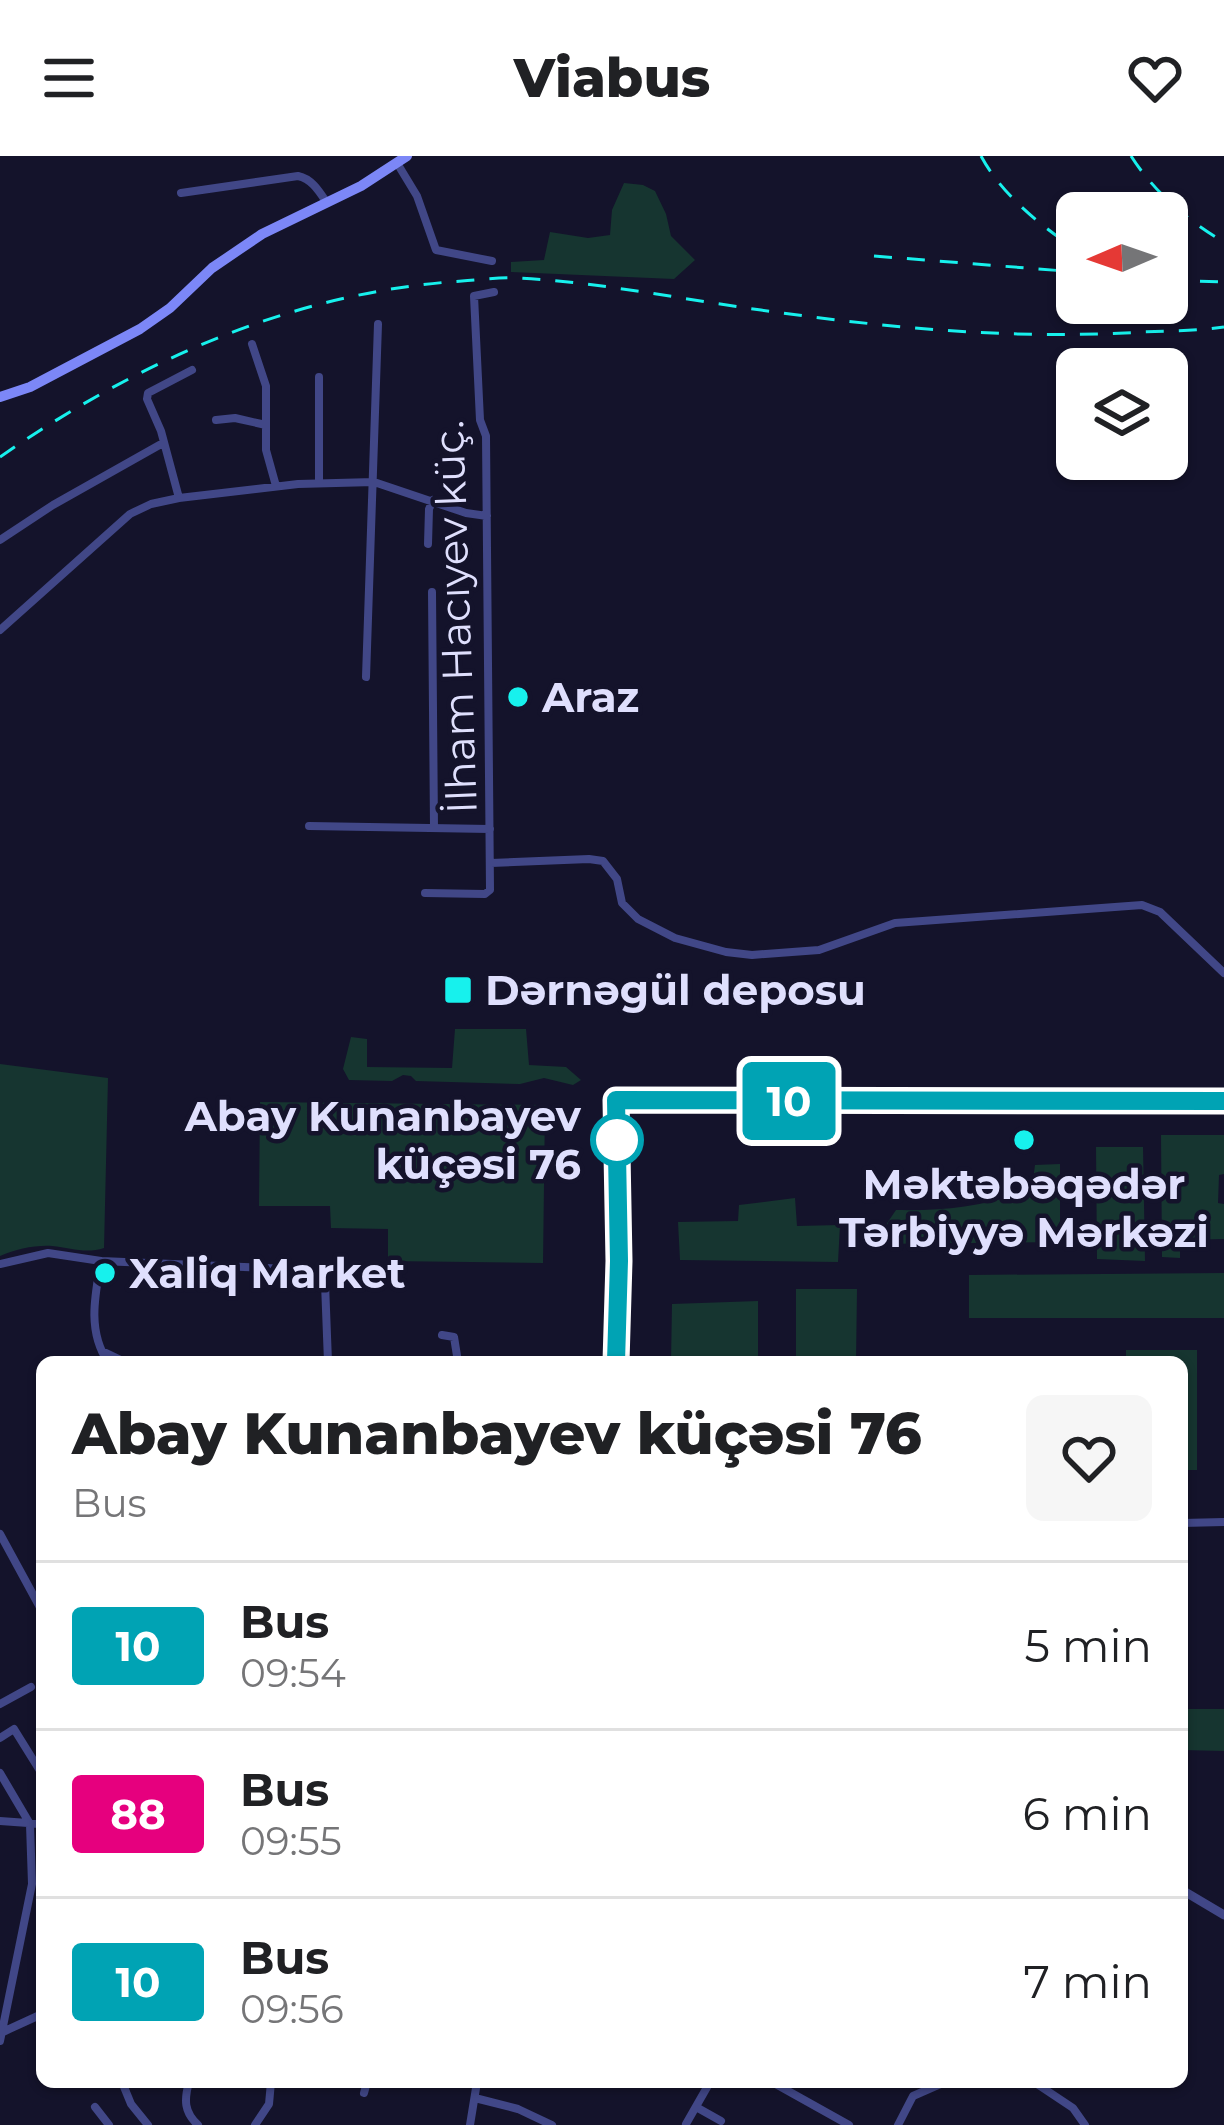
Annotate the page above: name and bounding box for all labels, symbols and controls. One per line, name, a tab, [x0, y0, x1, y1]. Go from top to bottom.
icon: menu	[36, 45, 102, 111]
text: Viabus	[514, 45, 710, 111]
icon: heart	[1122, 45, 1188, 111]
north arrow	[1056, 192, 1188, 324]
map controls	[1056, 192, 1188, 480]
button: layers	[1056, 348, 1188, 480]
street label: İlham Hacıyev küç.	[422, 419, 488, 815]
place label: Araz	[541, 671, 639, 723]
marker: Araz	[505, 684, 531, 710]
place label: Dərnəgül deposu	[485, 964, 866, 1016]
marker: Dərnəgül deposu	[442, 974, 474, 1006]
line badge: 10	[735, 1062, 843, 1140]
text: 10	[767, 1075, 811, 1127]
place label: Abay Kunanbayev küçəsi 76	[184, 1090, 582, 1190]
marker: Abay Kunanbayev küçəsi 76	[592, 1115, 642, 1165]
marker: Məktəbəqədər Tərbiyyə Mərkəzi	[1011, 1127, 1037, 1153]
place label: Məktəbəqədər Tərbiyyə Mərkəzi	[839, 1158, 1209, 1258]
place label: Xaliq Market	[129, 1247, 406, 1299]
marker: Xaliq Market	[92, 1260, 118, 1286]
button: heart	[1026, 1395, 1152, 1521]
text: Abay Kunanbayev küçəsi 76	[72, 1399, 922, 1468]
text: Bus	[72, 1479, 147, 1527]
text: Bus	[240, 1594, 329, 1649]
text: 5 min	[1024, 1618, 1152, 1673]
text: 10	[116, 1620, 160, 1672]
text: 09:54	[240, 1649, 346, 1697]
text: Bus	[240, 1762, 329, 1817]
text: 6 min	[1023, 1786, 1152, 1841]
text: 88	[110, 1788, 166, 1840]
text: 09:55	[240, 1817, 342, 1865]
text: Bus	[240, 1930, 329, 1985]
text: 7 min	[1023, 1954, 1152, 2009]
text: 10	[116, 1956, 160, 2008]
text: 09:56	[240, 1985, 344, 2033]

